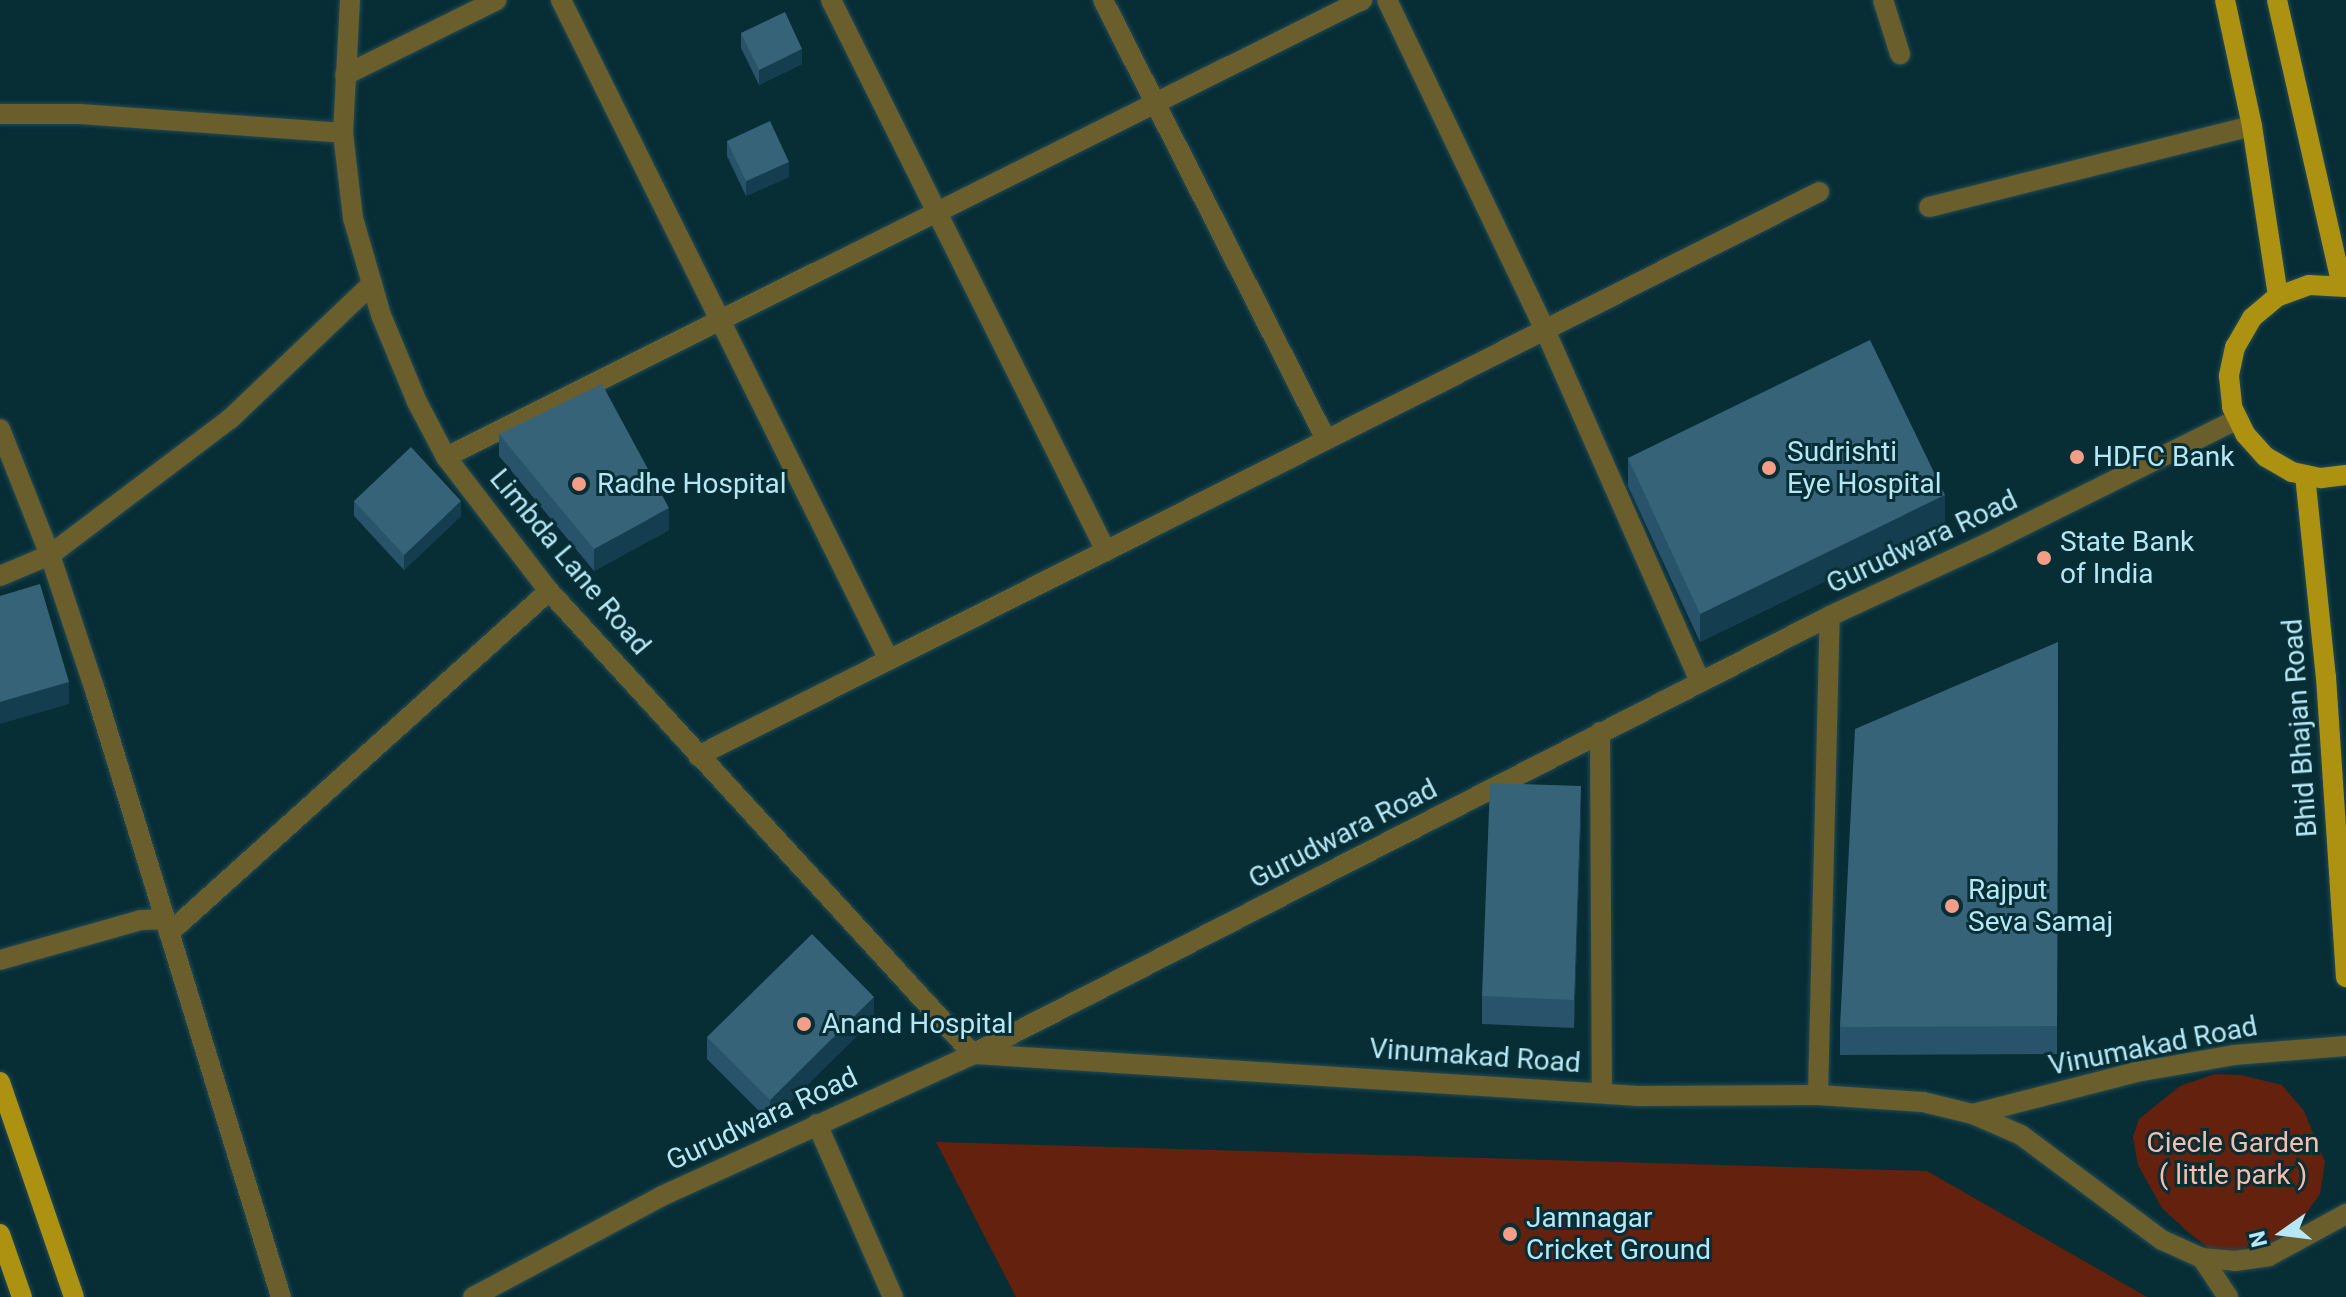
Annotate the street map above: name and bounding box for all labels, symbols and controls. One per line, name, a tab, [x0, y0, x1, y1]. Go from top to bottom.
place label: Sudrishti Eye Hospital	[1787, 435, 1942, 501]
place label: HDFC Bank	[2093, 440, 2234, 474]
marker: HDFC Bank	[2068, 448, 2086, 466]
marker: Sudrishti Eye Hospital	[1758, 457, 1780, 479]
street label: Limbda Lane Road	[483, 462, 657, 662]
place label: Radhe Hospital	[597, 467, 787, 501]
marker: Radhe Hospital	[568, 473, 590, 495]
street label: Gurudwara Road	[1821, 483, 2023, 601]
place label: State Bank of India	[2060, 525, 2194, 591]
marker: State Bank of India	[2035, 549, 2053, 567]
street label: Bhid Bhajan Road	[2276, 618, 2324, 838]
street label: Gurudwara Road	[1243, 772, 1443, 896]
place label: Rajput Seva Samaj	[1968, 873, 2113, 939]
marker: Rajput Seva Samaj	[1943, 897, 1961, 915]
place label: Anand Hospital	[822, 1007, 1013, 1041]
street label: Vinumakad Road	[2046, 1009, 2260, 1083]
marker: Anand Hospital	[793, 1013, 815, 1035]
street label: Vinumakad Road	[1368, 1032, 1582, 1080]
street label: Gurudwara Road	[661, 1060, 863, 1178]
park label: Ciecle Garden ( little park )	[2147, 1126, 2319, 1192]
north arrow	[2242, 1193, 2322, 1273]
place label: Jamnagar Cricket Ground	[1526, 1201, 1711, 1267]
marker: Jamnagar Cricket Ground	[1501, 1225, 1519, 1243]
text: N	[2244, 1228, 2272, 1249]

